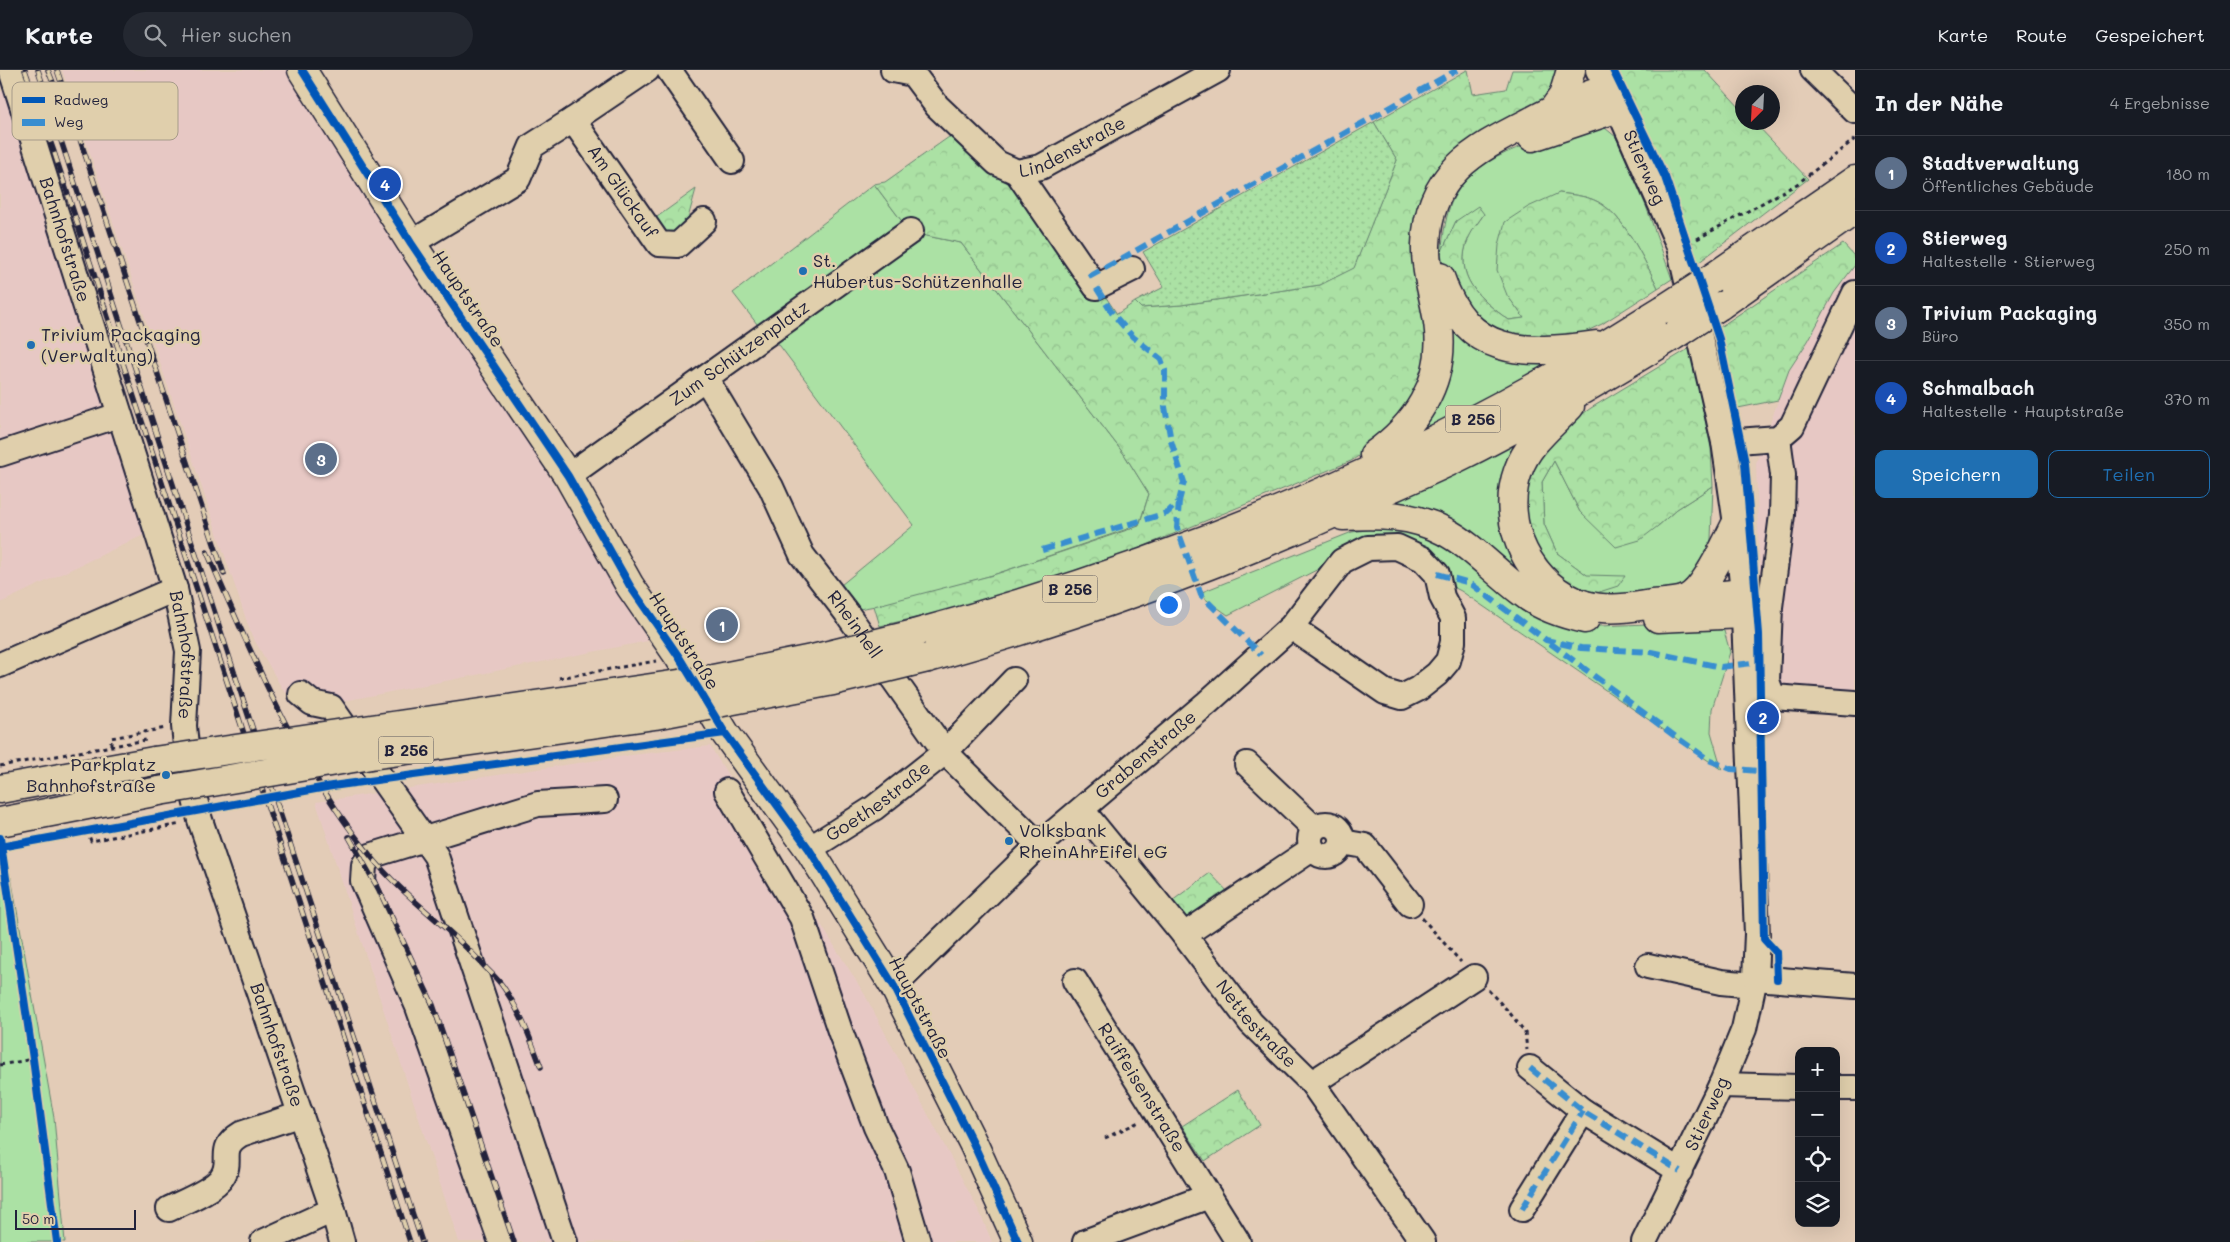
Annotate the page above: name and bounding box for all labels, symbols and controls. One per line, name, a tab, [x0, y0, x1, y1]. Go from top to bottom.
search box	[123, 12, 473, 57]
text: Karte	[25, 19, 93, 50]
icon: search	[141, 21, 169, 49]
text: Hier suchen	[181, 22, 292, 47]
text: Karte	[1938, 23, 1988, 47]
text: Route	[2016, 23, 2067, 47]
text: Gespeichert	[2095, 23, 2205, 47]
legend	[12, 82, 178, 140]
north arrow	[1735, 85, 1780, 130]
text: In der Nähe	[1875, 89, 2003, 116]
text: Radweg	[54, 90, 108, 109]
text: 4 Ergebnisse	[2110, 92, 2210, 113]
street label: Lindenstraße	[1017, 110, 1130, 182]
text: Weg	[54, 112, 83, 131]
street label: Stierweg	[1618, 126, 1672, 208]
street label: Am Glückauf	[583, 139, 665, 243]
text: Stadtverwaltung	[1922, 150, 2079, 175]
text: 1	[1887, 163, 1895, 184]
text: 180 m	[2165, 163, 2210, 184]
pin: 4	[369, 165, 401, 203]
street label: Bahnhofstraße	[35, 174, 97, 305]
text: Öffentliches Gebäude	[1922, 175, 2094, 196]
text: Stierweg	[1922, 225, 2007, 250]
text: 2	[1887, 238, 1895, 259]
text: 250 m	[2164, 238, 2210, 259]
street label: Hauptstraße	[427, 245, 510, 352]
place label: St. Hubertus-Schützenhalle	[813, 248, 1023, 293]
text: Haltestelle · Stierweg	[1922, 250, 2095, 271]
marker: St. Hubertus-Schützenhalle	[797, 265, 809, 277]
street label: Zum Schützenplatz	[664, 294, 814, 411]
text: Trivium Packaging	[1922, 300, 2097, 325]
text: 3	[1886, 313, 1896, 334]
text: 350 m	[2164, 313, 2210, 334]
place label: Trivium Packaging (Verwaltung)	[41, 322, 200, 367]
text: Büro	[1922, 325, 1958, 346]
marker: Trivium Packaging (Verwaltung)	[25, 339, 37, 351]
text: Schmalbach	[1922, 375, 2034, 400]
text: 4	[1886, 388, 1896, 409]
text: 370 m	[2164, 388, 2210, 409]
text: Haltestelle · Hauptstraße	[1922, 400, 2124, 421]
road number: B 256	[1446, 406, 1500, 432]
pin: 3	[305, 440, 337, 478]
button: Speichern	[1875, 450, 2038, 498]
button: Teilen	[2048, 450, 2210, 498]
road number: B 256	[1042, 576, 1098, 602]
street label: Rheinhell	[823, 585, 888, 663]
street label: Hauptstraße	[644, 587, 726, 694]
street label: Bahnhofstraße	[165, 588, 201, 720]
your location	[1156, 592, 1182, 618]
pin: 1	[706, 606, 738, 644]
pin: 2	[1747, 698, 1779, 736]
street label: Grabenstraße	[1089, 704, 1201, 804]
road number: B 256	[378, 736, 434, 764]
place label: Parkplatz Bahnhofstraße	[26, 752, 156, 797]
street label: Goethestraße	[821, 755, 935, 847]
marker: Parkplatz Bahnhofstraße	[160, 769, 172, 781]
place label: Volksbank RheinAhrEifel eG	[1019, 818, 1168, 863]
marker: Volksbank RheinAhrEifel eG	[1003, 835, 1015, 847]
street label: Hauptstraße	[884, 952, 958, 1063]
street label: Nettestraße	[1211, 974, 1303, 1073]
street label: Bahnhofstraße	[245, 979, 310, 1110]
street label: Raiffeisenstraße	[1093, 1018, 1192, 1157]
map controls	[1795, 1047, 1840, 1227]
button: +	[1795, 1047, 1840, 1092]
street label: Stierweg	[1678, 1073, 1734, 1155]
button: −	[1795, 1092, 1840, 1137]
button: locate	[1795, 1137, 1840, 1182]
button: layers	[1795, 1182, 1840, 1227]
scale bar	[15, 1207, 136, 1230]
text: 50 m	[22, 1209, 54, 1228]

